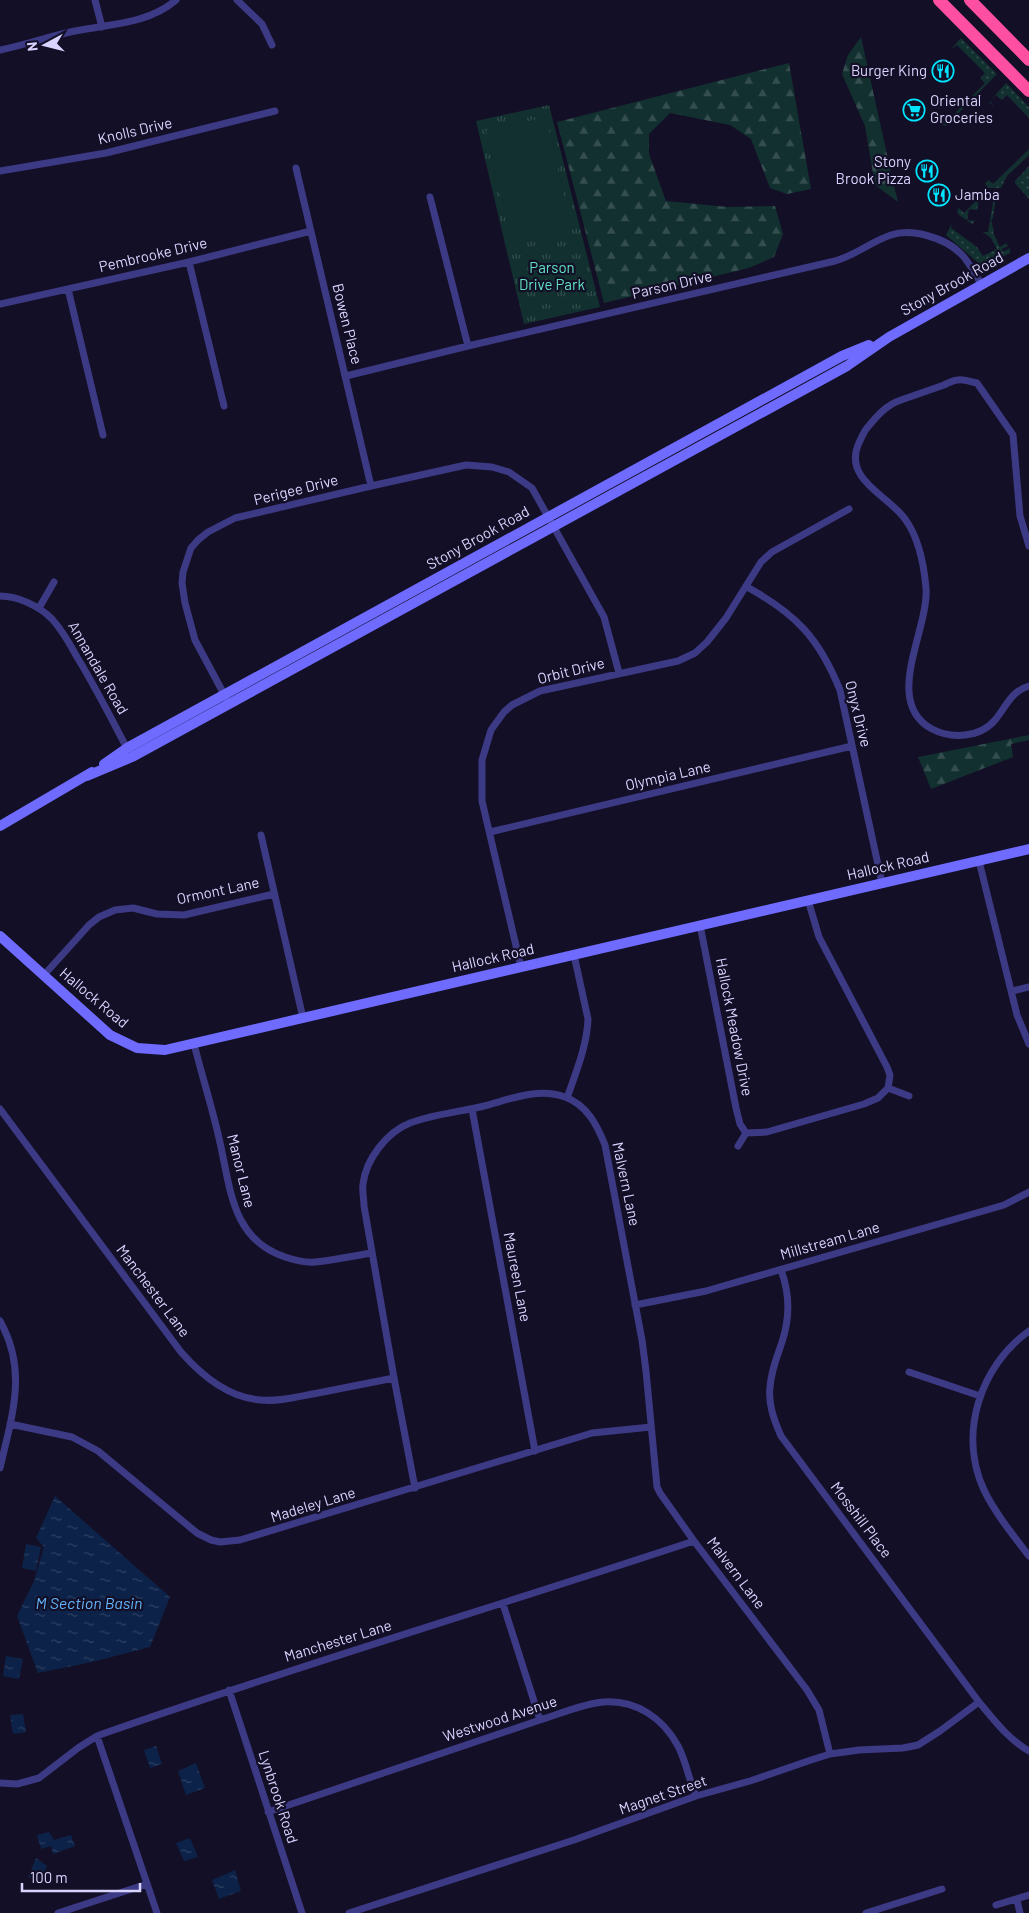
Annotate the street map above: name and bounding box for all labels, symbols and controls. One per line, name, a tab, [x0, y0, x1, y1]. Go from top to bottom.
north arrow	[20, 20, 70, 70]
text: N	[23, 41, 41, 52]
restaurant icon: Burger King	[931, 59, 955, 83]
place label: Burger King	[851, 61, 927, 79]
place label: Oriental Groceries	[930, 91, 993, 126]
supermarket icon: Oriental Groceries	[902, 98, 926, 122]
street label: Knolls Drive	[96, 113, 174, 147]
place label: Stony Brook Pizza	[836, 152, 911, 187]
restaurant icon: Stony Brook Pizza	[915, 159, 939, 183]
restaurant icon: Jamba	[927, 183, 951, 207]
place label: Jamba	[955, 185, 1000, 203]
street label: Pembrooke Drive	[97, 233, 209, 275]
street label: Stony Brook Road	[897, 247, 1006, 319]
park label: Parson Drive Park	[519, 258, 585, 293]
street label: Parson Drive	[630, 266, 714, 302]
street label: Bowen Place	[329, 281, 367, 366]
street label: Perigee Drive	[252, 470, 340, 508]
street label: Stony Brook Road	[423, 501, 532, 573]
street label: Annandale Road	[65, 618, 133, 717]
street label: Orbit Drive	[535, 653, 606, 687]
street label: Onyx Drive	[842, 679, 876, 749]
street label: Olympia Lane	[623, 756, 712, 794]
street label: Hallock Road	[845, 847, 931, 883]
street label: Ormont Lane	[175, 872, 261, 908]
street label: Hallock Road	[450, 939, 536, 975]
street label: Hallock Meadow Drive	[713, 956, 757, 1097]
street label: Hallock Road	[57, 963, 133, 1031]
street label: Manor Lane	[224, 1132, 260, 1209]
street label: Malvern Lane	[609, 1140, 645, 1227]
street label: Millstream Lane	[778, 1217, 882, 1263]
street label: Maureen Lane	[500, 1230, 536, 1323]
street label: Manchester Lane	[113, 1241, 194, 1340]
street label: Mosshill Place	[827, 1478, 896, 1561]
street label: Madeley Lane	[268, 1483, 357, 1526]
street label: Malvern Lane	[704, 1533, 770, 1612]
water label: M Section Basin	[36, 1593, 142, 1612]
street label: Manchester Lane	[282, 1615, 393, 1665]
street label: Westwood Avenue	[440, 1691, 559, 1745]
street label: Lynbrook Road	[255, 1748, 302, 1846]
street label: Magnet Street	[616, 1771, 709, 1817]
scale bar	[22, 1860, 140, 1892]
text: 100 m	[30, 1868, 68, 1886]

